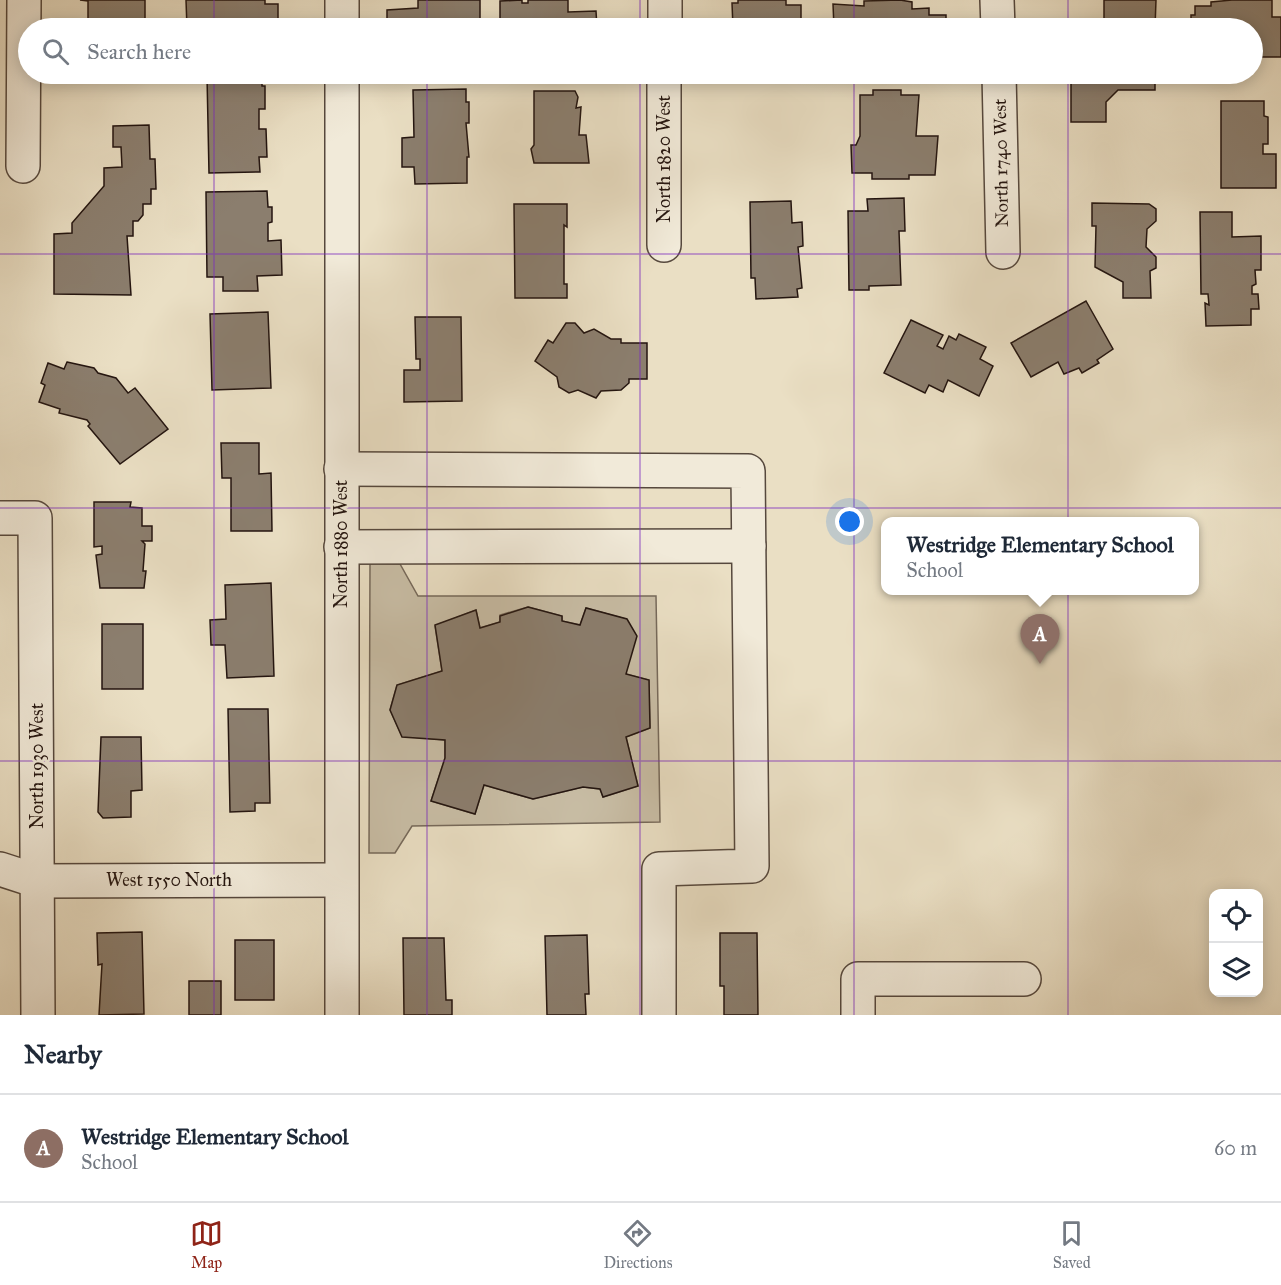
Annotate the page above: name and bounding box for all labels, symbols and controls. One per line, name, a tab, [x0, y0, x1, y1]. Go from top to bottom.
search box	[18, 18, 1263, 84]
icon: search	[39, 35, 72, 68]
text: Search here	[87, 38, 191, 65]
street label: North 1820 West	[653, 94, 675, 223]
street label: North 1740 West	[989, 98, 1013, 227]
street label: North 1880 West	[330, 479, 352, 608]
your location	[835, 507, 864, 536]
popup	[881, 517, 1199, 595]
text: Westridge Elementary School	[906, 531, 1174, 558]
text: School	[906, 558, 963, 582]
pin: A	[1020, 614, 1060, 664]
street label: North 1930 West	[26, 702, 48, 829]
street label: West 1550 North	[106, 869, 232, 891]
map controls	[1209, 889, 1263, 997]
button: locate	[1209, 889, 1263, 943]
button: layers	[1209, 943, 1263, 997]
text: Nearby	[24, 1038, 102, 1070]
text: Westridge Elementary School	[81, 1123, 348, 1150]
text: A	[37, 1136, 50, 1160]
text: 60 m	[1214, 1136, 1257, 1160]
text: School	[81, 1150, 138, 1174]
tab: Map	[190, 1217, 223, 1272]
tab: Directions	[603, 1217, 672, 1272]
tab: Saved	[1053, 1217, 1091, 1272]

